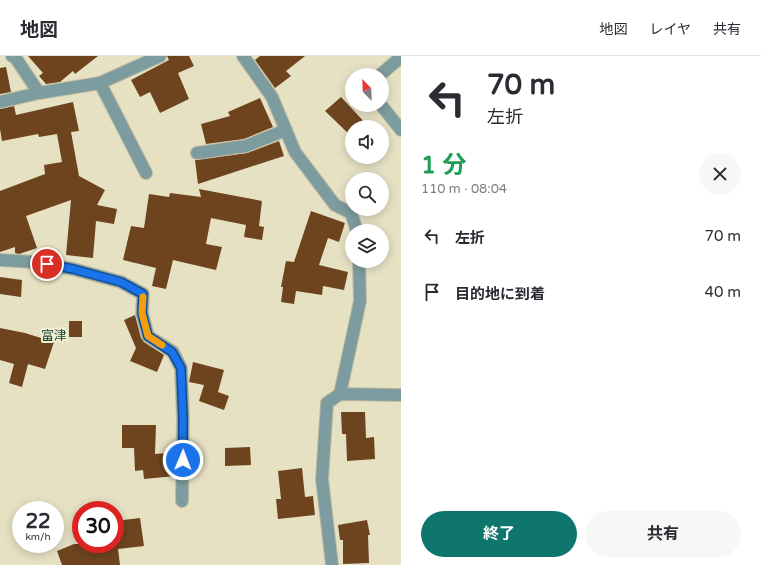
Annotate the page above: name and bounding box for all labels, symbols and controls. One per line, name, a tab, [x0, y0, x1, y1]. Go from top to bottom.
text: 地図	[20, 19, 58, 41]
text: 地図	[599, 21, 627, 38]
text: レイヤ	[649, 21, 691, 38]
text: 共有	[713, 21, 741, 38]
north arrow	[345, 68, 389, 112]
map controls	[345, 68, 389, 268]
text: 70 m	[487, 68, 555, 102]
icon: left	[421, 72, 473, 124]
text: 左折	[487, 106, 523, 128]
button: sound	[345, 120, 389, 164]
text: 1 分	[421, 151, 466, 180]
button: close	[699, 153, 741, 195]
button: search	[345, 172, 389, 216]
text: 110 m · 08:04	[421, 181, 507, 197]
button: layers	[345, 224, 389, 268]
icon: left	[421, 225, 443, 247]
text: 70 m	[704, 227, 741, 245]
text: 左折	[455, 229, 485, 247]
pin	[30, 247, 64, 281]
icon: arrive	[36, 253, 58, 275]
icon: arrive	[421, 281, 443, 303]
text: 40 m	[704, 283, 741, 301]
text: 目的地に到着	[455, 285, 545, 303]
district label: 富津	[41, 328, 67, 344]
position arrow	[162, 439, 204, 481]
speed limit sign: 30	[72, 501, 124, 553]
text: 22	[25, 510, 51, 534]
button: 終了	[421, 511, 577, 557]
button: 共有	[585, 511, 741, 557]
text: km/h	[25, 531, 51, 543]

